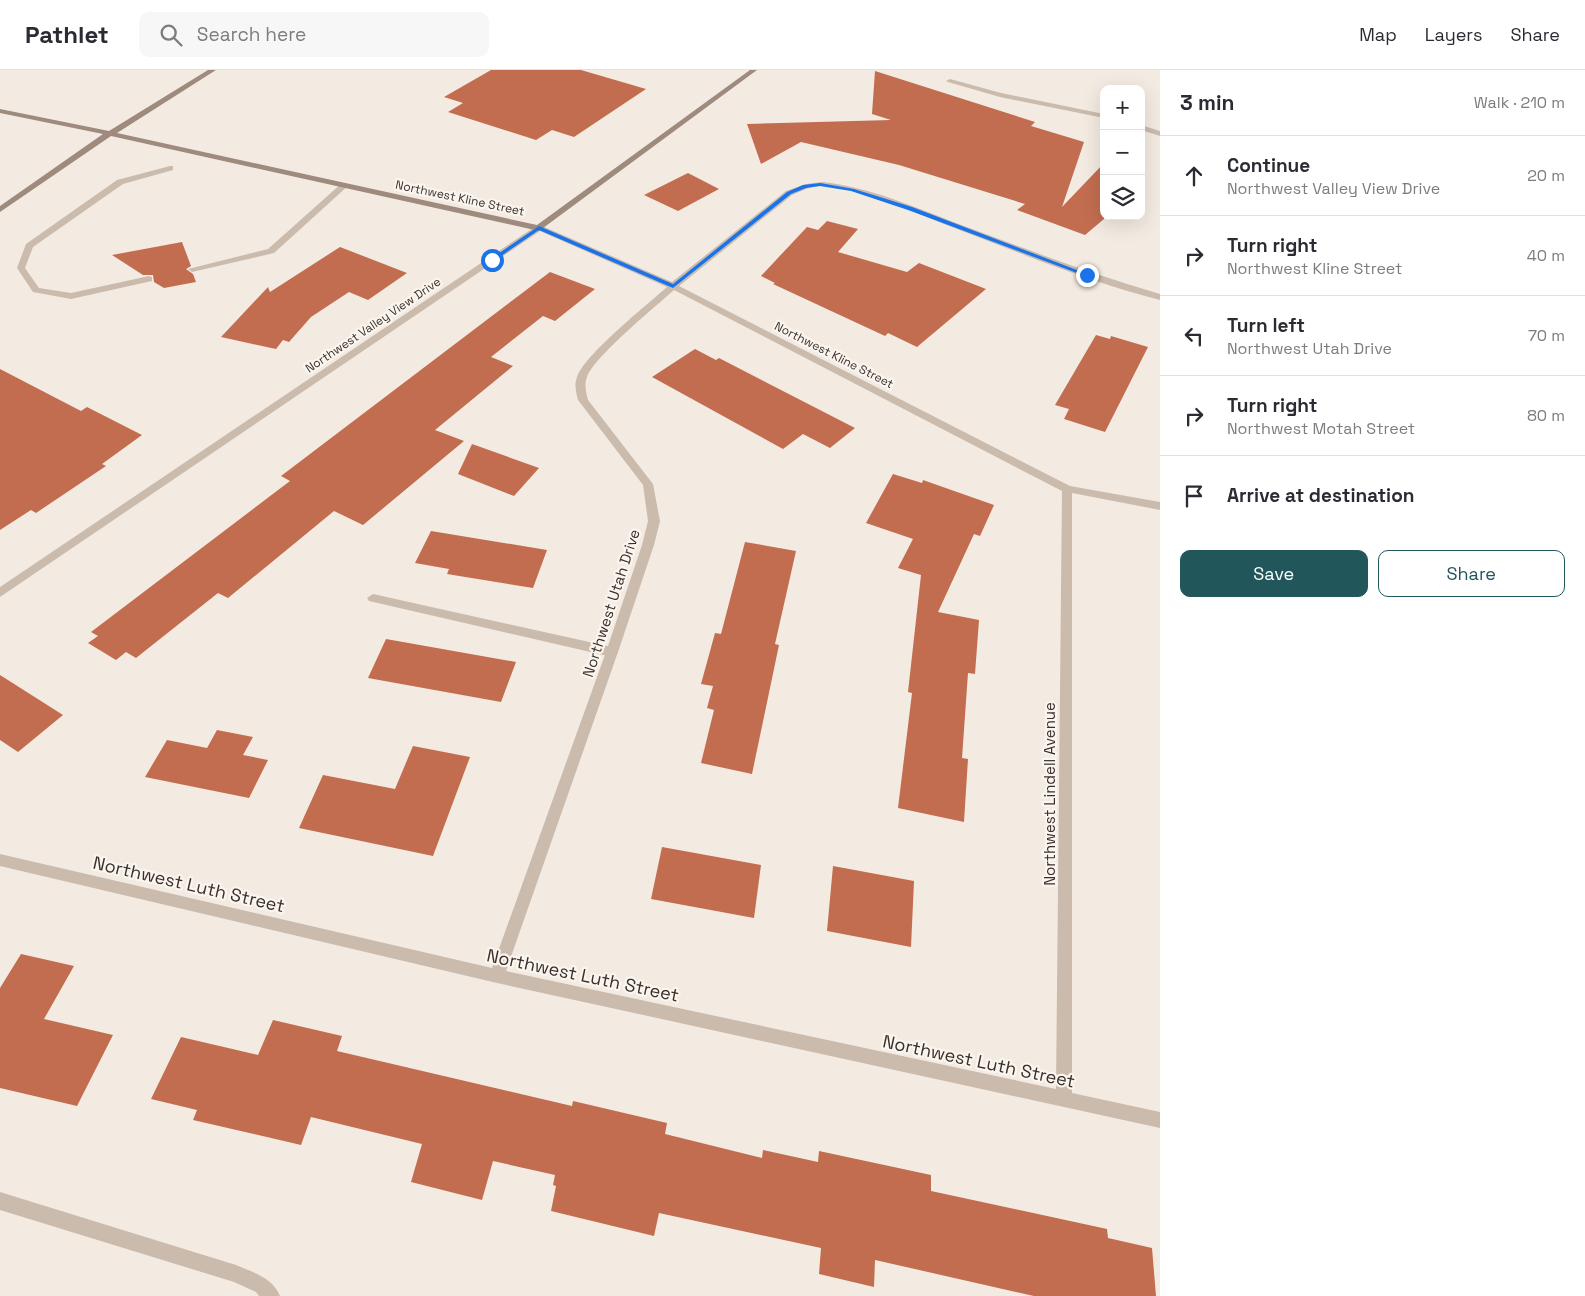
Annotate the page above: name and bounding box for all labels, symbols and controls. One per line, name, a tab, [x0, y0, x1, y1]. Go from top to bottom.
search box	[139, 12, 489, 57]
text: Pathlet	[25, 19, 109, 50]
icon: search	[157, 21, 185, 49]
text: Search here	[197, 22, 306, 47]
text: Map	[1359, 23, 1397, 46]
text: Layers	[1425, 23, 1482, 46]
text: Share	[1510, 23, 1560, 46]
map controls	[1100, 85, 1145, 220]
button: +	[1100, 85, 1145, 130]
text: 3 min	[1180, 89, 1235, 116]
text: Walk · 210 m	[1474, 92, 1565, 113]
button: −	[1100, 130, 1145, 175]
text: Continue	[1227, 153, 1310, 178]
icon: ahead	[1180, 162, 1208, 190]
text: 20 m	[1527, 165, 1565, 186]
button: layers	[1100, 175, 1145, 220]
street label: Northwest Kline Street	[394, 177, 526, 219]
text: Northwest Valley View Drive	[1227, 178, 1440, 199]
text: Turn right	[1227, 233, 1317, 258]
icon: right	[1180, 242, 1208, 270]
text: 40 m	[1527, 245, 1565, 266]
route start	[481, 249, 504, 272]
text: Northwest Kline Street	[1227, 258, 1402, 279]
route end	[1076, 264, 1099, 287]
street label: Northwest Valley View Drive	[302, 274, 444, 376]
text: Turn left	[1227, 313, 1305, 338]
street label: Northwest Kline Street	[772, 318, 896, 392]
icon: left	[1180, 322, 1208, 350]
text: 70 m	[1528, 325, 1565, 346]
text: Northwest Utah Drive	[1227, 338, 1392, 359]
text: Turn right	[1227, 393, 1317, 418]
icon: right	[1180, 402, 1208, 430]
text: 80 m	[1527, 405, 1565, 426]
text: Northwest Motah Street	[1227, 418, 1415, 439]
icon: arrive	[1180, 482, 1208, 510]
text: Arrive at destination	[1227, 483, 1415, 508]
street label: Northwest Utah Drive	[578, 526, 644, 679]
button: Save	[1180, 550, 1368, 597]
button: Share	[1378, 550, 1565, 597]
street label: Northwest Lindell Avenue	[1040, 702, 1059, 886]
street label: Northwest Luth Street	[91, 851, 287, 917]
street label: Northwest Luth Street	[485, 943, 681, 1007]
street label: Northwest Luth Street	[881, 1029, 1077, 1093]

